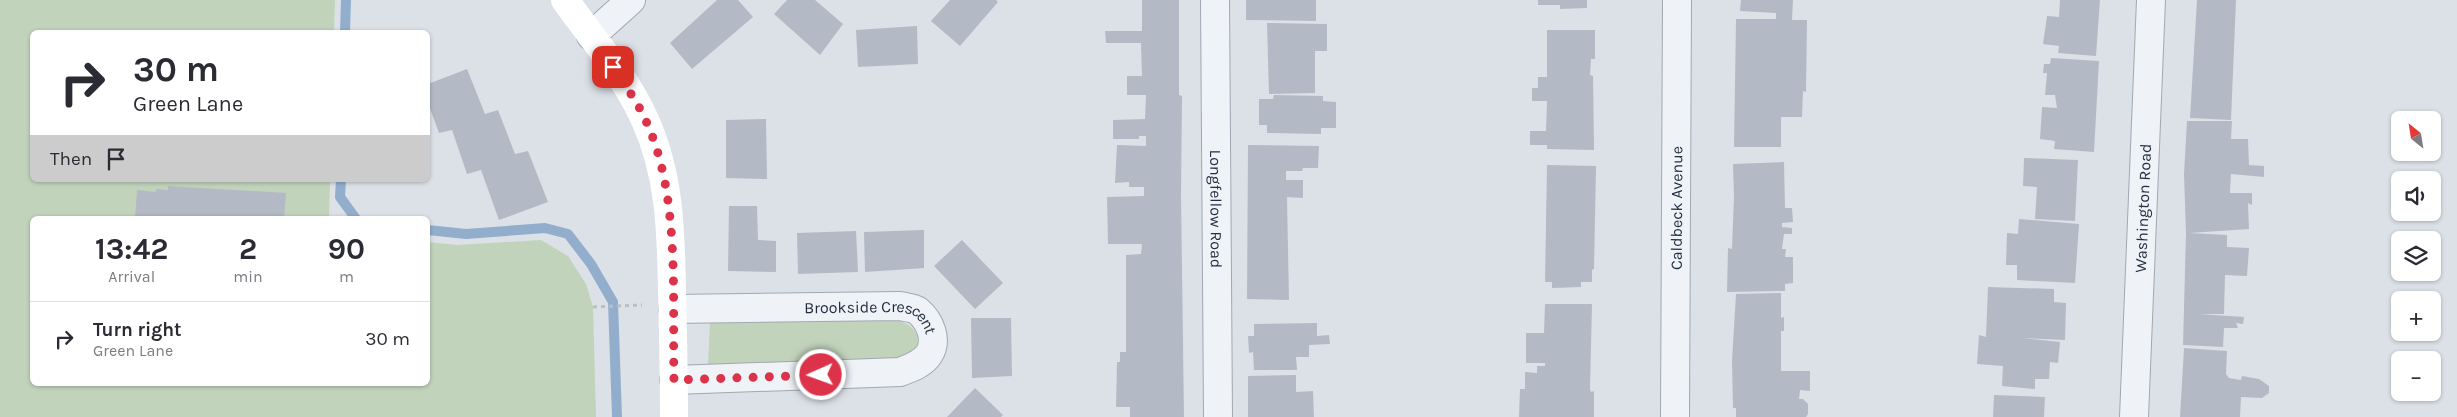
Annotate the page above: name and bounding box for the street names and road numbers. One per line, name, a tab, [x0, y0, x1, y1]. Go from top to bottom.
street label: Washington Road	[2130, 143, 2155, 273]
street label: Caldbeck Avenue	[1666, 146, 1686, 270]
street label: Longfellow Road	[1207, 150, 1226, 268]
street label: Brookside Crescent	[804, 296, 941, 336]

